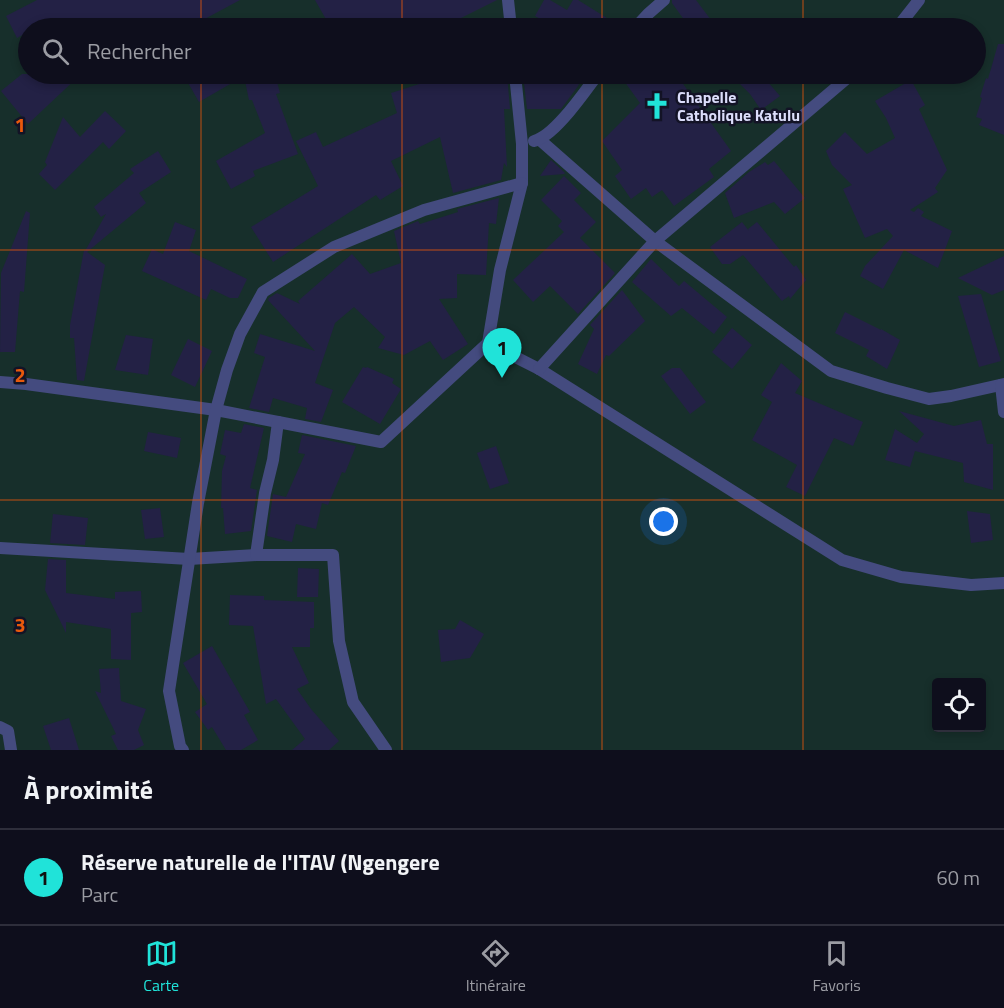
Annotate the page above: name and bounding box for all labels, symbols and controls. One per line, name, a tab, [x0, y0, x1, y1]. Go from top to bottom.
search box	[18, 18, 986, 84]
text: Rechercher	[87, 34, 192, 68]
icon: search	[39, 35, 72, 68]
place label: Chapelle Catholique Katulu	[677, 85, 800, 127]
church icon: Chapelle Catholique Katulu	[642, 91, 672, 121]
text: 1	[14, 109, 26, 140]
pin: 1	[482, 328, 522, 378]
text: 2	[14, 359, 26, 390]
your location	[649, 507, 678, 536]
text: 3	[14, 609, 26, 640]
map controls	[932, 678, 986, 732]
button: locate	[932, 678, 986, 732]
text: À proximité	[24, 770, 153, 809]
text: Réserve naturelle de l'ITAV (Ngengere	[81, 845, 440, 879]
text: 1	[38, 862, 49, 893]
text: 60 m	[936, 862, 980, 893]
text: Parc	[81, 879, 118, 910]
tab: Carte	[143, 937, 179, 997]
tab: Itinéraire	[466, 937, 526, 997]
tab: Favoris	[812, 937, 861, 997]

